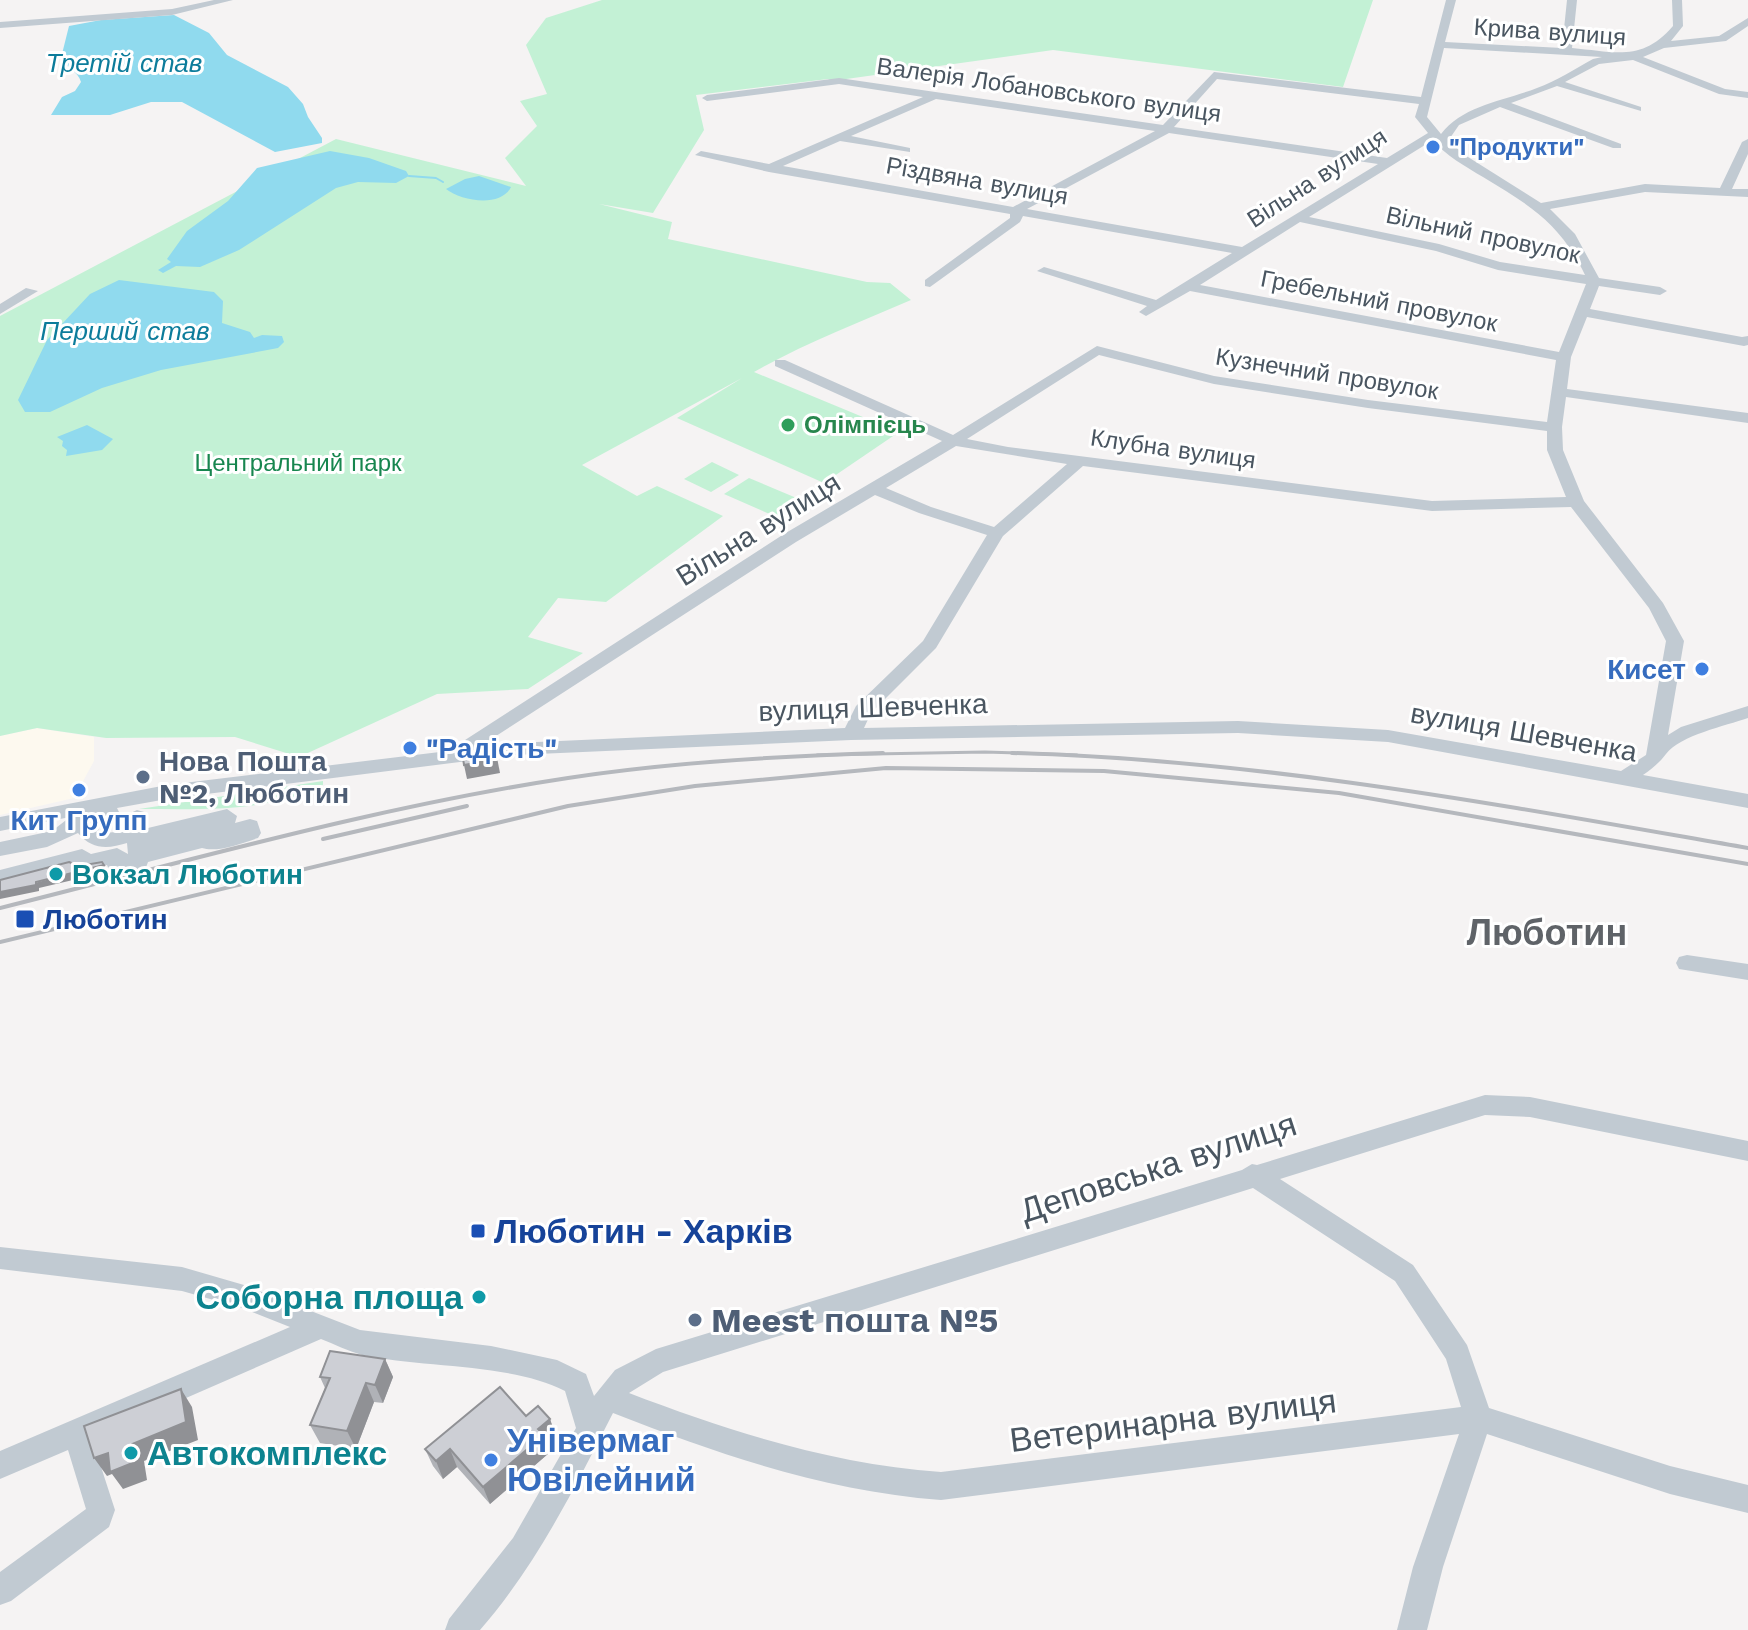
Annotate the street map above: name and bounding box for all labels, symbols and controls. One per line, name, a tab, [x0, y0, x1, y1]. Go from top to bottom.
street label: Крива вулиця	[1473, 13, 1627, 51]
water label: Третій став	[46, 48, 202, 78]
street label: Валерія Лобановського вулиця	[875, 52, 1223, 128]
street label: Вільна вулиця	[1242, 123, 1392, 233]
place label: "Продукти"	[1449, 133, 1584, 161]
marker: "Продукти"	[1424, 138, 1442, 156]
street label: Різдвяна вулиця	[884, 151, 1070, 211]
street label: Вільний провулок	[1383, 201, 1583, 269]
street label: Гребельний провулок	[1258, 264, 1500, 338]
water label: Перший став	[40, 316, 210, 346]
street label: Кузнечний провулок	[1214, 343, 1441, 406]
place label: Олімпієць	[804, 411, 926, 439]
marker: Олімпієць	[779, 416, 797, 434]
street label: Клубна вулиця	[1089, 424, 1257, 474]
park label: Центральний парк	[195, 449, 402, 477]
street label: Вільна вулиця	[670, 466, 846, 593]
place label: Кисет	[1607, 653, 1686, 686]
marker: Кисет	[1693, 660, 1711, 678]
street label: вулиця Шевченка	[758, 687, 989, 728]
street label: вулиця Шевченка	[1408, 696, 1640, 769]
place label: "Радість"	[426, 732, 557, 765]
marker: "Радість"	[401, 739, 419, 757]
place label: Нова Пошта №2, Люботин	[159, 745, 349, 810]
marker: Нова Пошта №2, Люботин	[134, 768, 152, 786]
marker: Кит Групп	[70, 781, 88, 799]
place label: Кит Групп	[11, 804, 147, 837]
place label: Вокзал Люботин	[72, 858, 303, 891]
marker: Вокзал Люботин	[47, 865, 65, 883]
place label: Люботин	[43, 903, 168, 936]
marker: Люботин	[14, 908, 36, 930]
district label: Люботин	[1467, 912, 1627, 954]
street label: Деповська вулиця	[1015, 1103, 1301, 1231]
place label: Люботин - Харків	[494, 1211, 793, 1251]
marker: Люботин - Харків	[469, 1222, 487, 1240]
place label: Соборна площа	[196, 1277, 464, 1317]
marker: Соборна площа	[470, 1288, 488, 1306]
place label: Meest пошта №5	[711, 1300, 998, 1340]
marker: Meest пошта №5	[686, 1311, 704, 1329]
street label: Ветеринарна вулиця	[1007, 1380, 1339, 1460]
place label: Універмаг Ювілейний	[507, 1420, 696, 1499]
place label: Автокомплекс	[147, 1433, 387, 1473]
marker: Автокомплекс	[122, 1444, 140, 1462]
marker: Універмаг Ювілейний	[482, 1451, 500, 1469]

